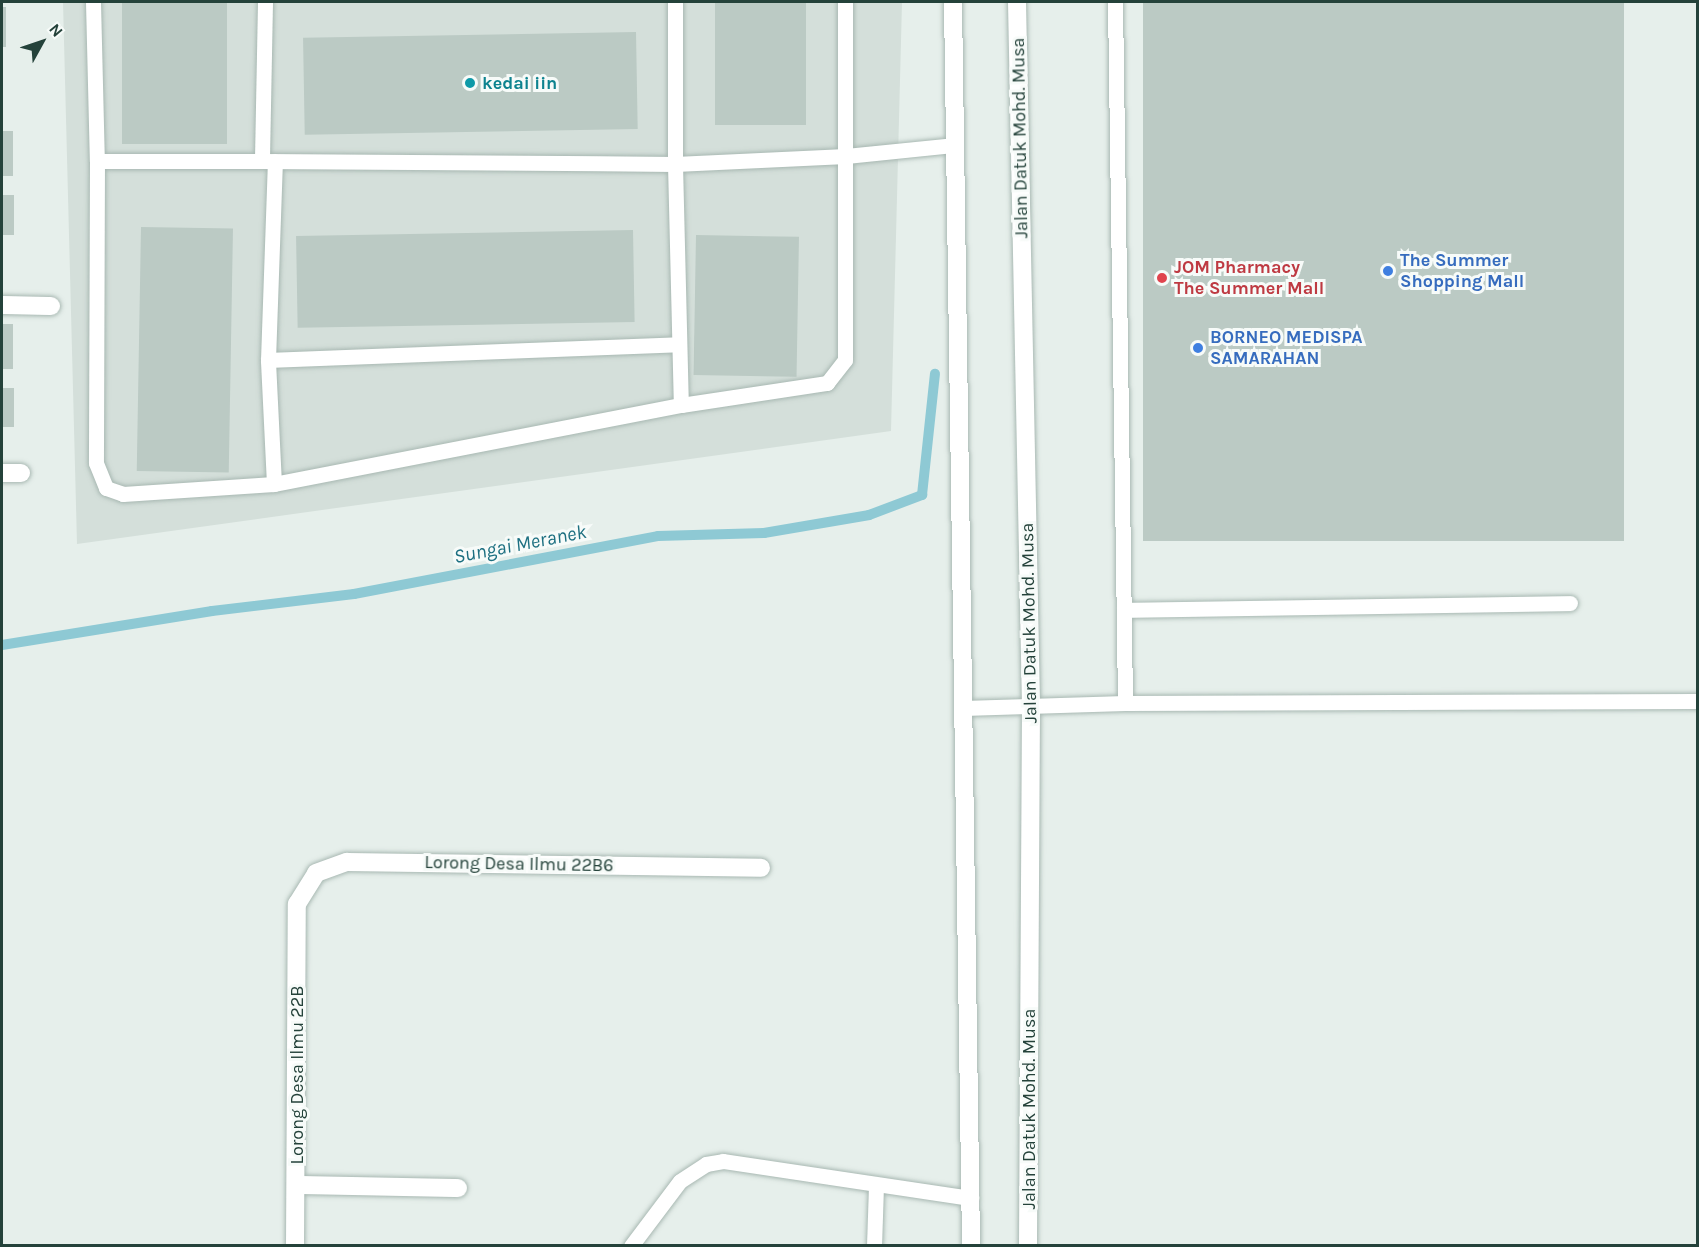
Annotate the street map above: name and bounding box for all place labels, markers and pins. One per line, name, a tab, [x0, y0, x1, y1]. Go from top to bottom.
place label: kedai iin	[482, 72, 557, 94]
marker: kedai iin	[463, 76, 477, 90]
place label: The Summer Shopping Mall	[1400, 250, 1524, 292]
place label: JOM Pharmacy The Summer Mall	[1174, 257, 1324, 300]
marker: The Summer Shopping Mall	[1381, 264, 1395, 278]
marker: JOM Pharmacy The Summer Mall	[1155, 271, 1169, 285]
place label: BORNEO MEDISPA SAMARAHAN	[1210, 327, 1362, 370]
marker: BORNEO MEDISPA SAMARAHAN	[1191, 341, 1205, 355]

